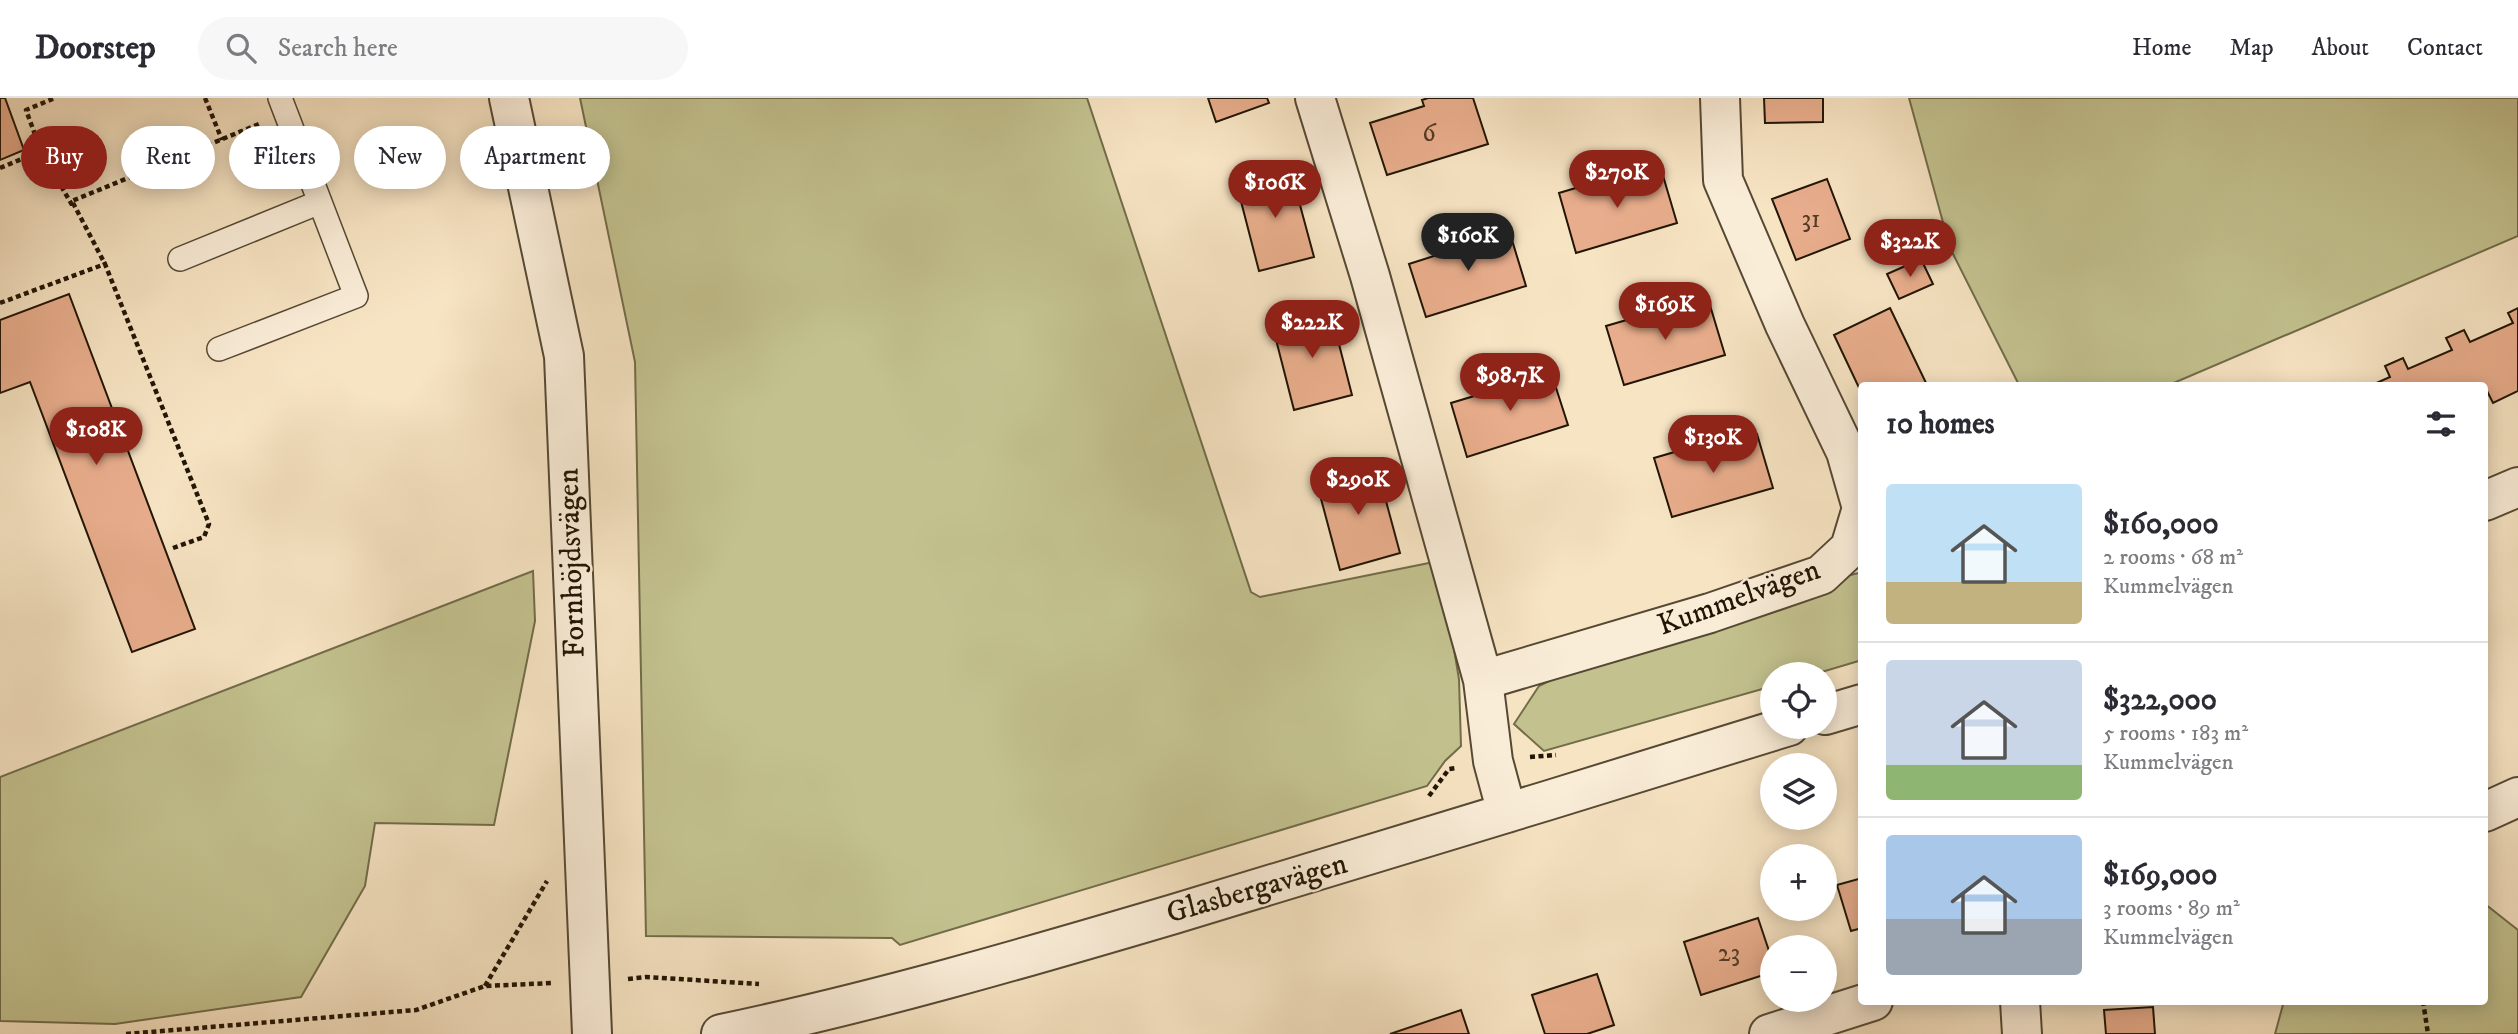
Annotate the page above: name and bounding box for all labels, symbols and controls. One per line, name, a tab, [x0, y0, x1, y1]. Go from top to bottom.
search box	[198, 17, 688, 80]
text: Doorstep	[35, 28, 156, 69]
icon: search	[222, 29, 260, 67]
text: Search here	[278, 32, 398, 65]
text: Home	[2132, 33, 2191, 63]
text: Map	[2229, 33, 2274, 63]
text: About	[2312, 33, 2369, 63]
text: Contact	[2407, 33, 2483, 63]
house number: 6	[1422, 117, 1437, 150]
chip: Buy	[21, 126, 107, 189]
chip: Rent	[121, 126, 215, 189]
chip: Filters	[229, 126, 340, 189]
chip: New	[354, 126, 446, 189]
chip: Apartment	[460, 126, 610, 189]
pin: $270K	[1568, 150, 1666, 210]
text: $270K	[1585, 158, 1649, 187]
pin: $106K	[1226, 160, 1324, 220]
text: $106K	[1244, 168, 1306, 197]
house number: 31	[1801, 203, 1821, 236]
pin: $160K	[1419, 214, 1517, 273]
pin: $322K	[1861, 220, 1959, 279]
text: $160K	[1437, 221, 1499, 250]
text: $322K	[1880, 227, 1940, 256]
pin: $169K	[1616, 282, 1714, 342]
text: $169K	[1635, 290, 1695, 319]
pin: $222K	[1263, 300, 1361, 360]
text: $222K	[1281, 308, 1343, 337]
pin: $98.7K	[1453, 354, 1567, 413]
text: $98.7K	[1476, 361, 1544, 390]
icon: filters	[2422, 405, 2460, 443]
text: 10 homes	[1886, 406, 1995, 443]
pin: $108K	[47, 408, 145, 467]
text: $108K	[66, 415, 126, 444]
pin: $130K	[1664, 416, 1762, 475]
text: $130K	[1684, 423, 1742, 452]
pin: $290K	[1309, 458, 1407, 517]
text: $290K	[1326, 465, 1390, 494]
street label: Fornhöjdsvägen	[550, 467, 594, 658]
text: $160,000	[2103, 506, 2219, 543]
icon: home	[1942, 512, 2026, 596]
text: 2 rooms · 68 m²	[2103, 543, 2243, 572]
street label: Kummelvägen	[1653, 551, 1826, 644]
text: Kummelvägen	[2103, 572, 2233, 601]
map controls	[1760, 662, 1837, 1012]
button: locate	[1760, 662, 1837, 739]
text: $322,000	[2103, 682, 2217, 719]
icon: home	[1942, 688, 2026, 772]
text: 5 rooms · 183 m²	[2103, 719, 2248, 748]
text: Kummelvägen	[2103, 748, 2233, 777]
button: layers	[1760, 753, 1837, 830]
button: +	[1760, 844, 1837, 921]
street label: Glasbergavägen	[1162, 845, 1352, 932]
text: $169,000	[2103, 857, 2217, 894]
icon: home	[1942, 863, 2026, 947]
text: 3 rooms · 89 m²	[2103, 894, 2240, 923]
text: Kummelvägen	[2103, 923, 2233, 952]
button: −	[1760, 935, 1837, 1012]
house number: 23	[1718, 937, 1740, 970]

